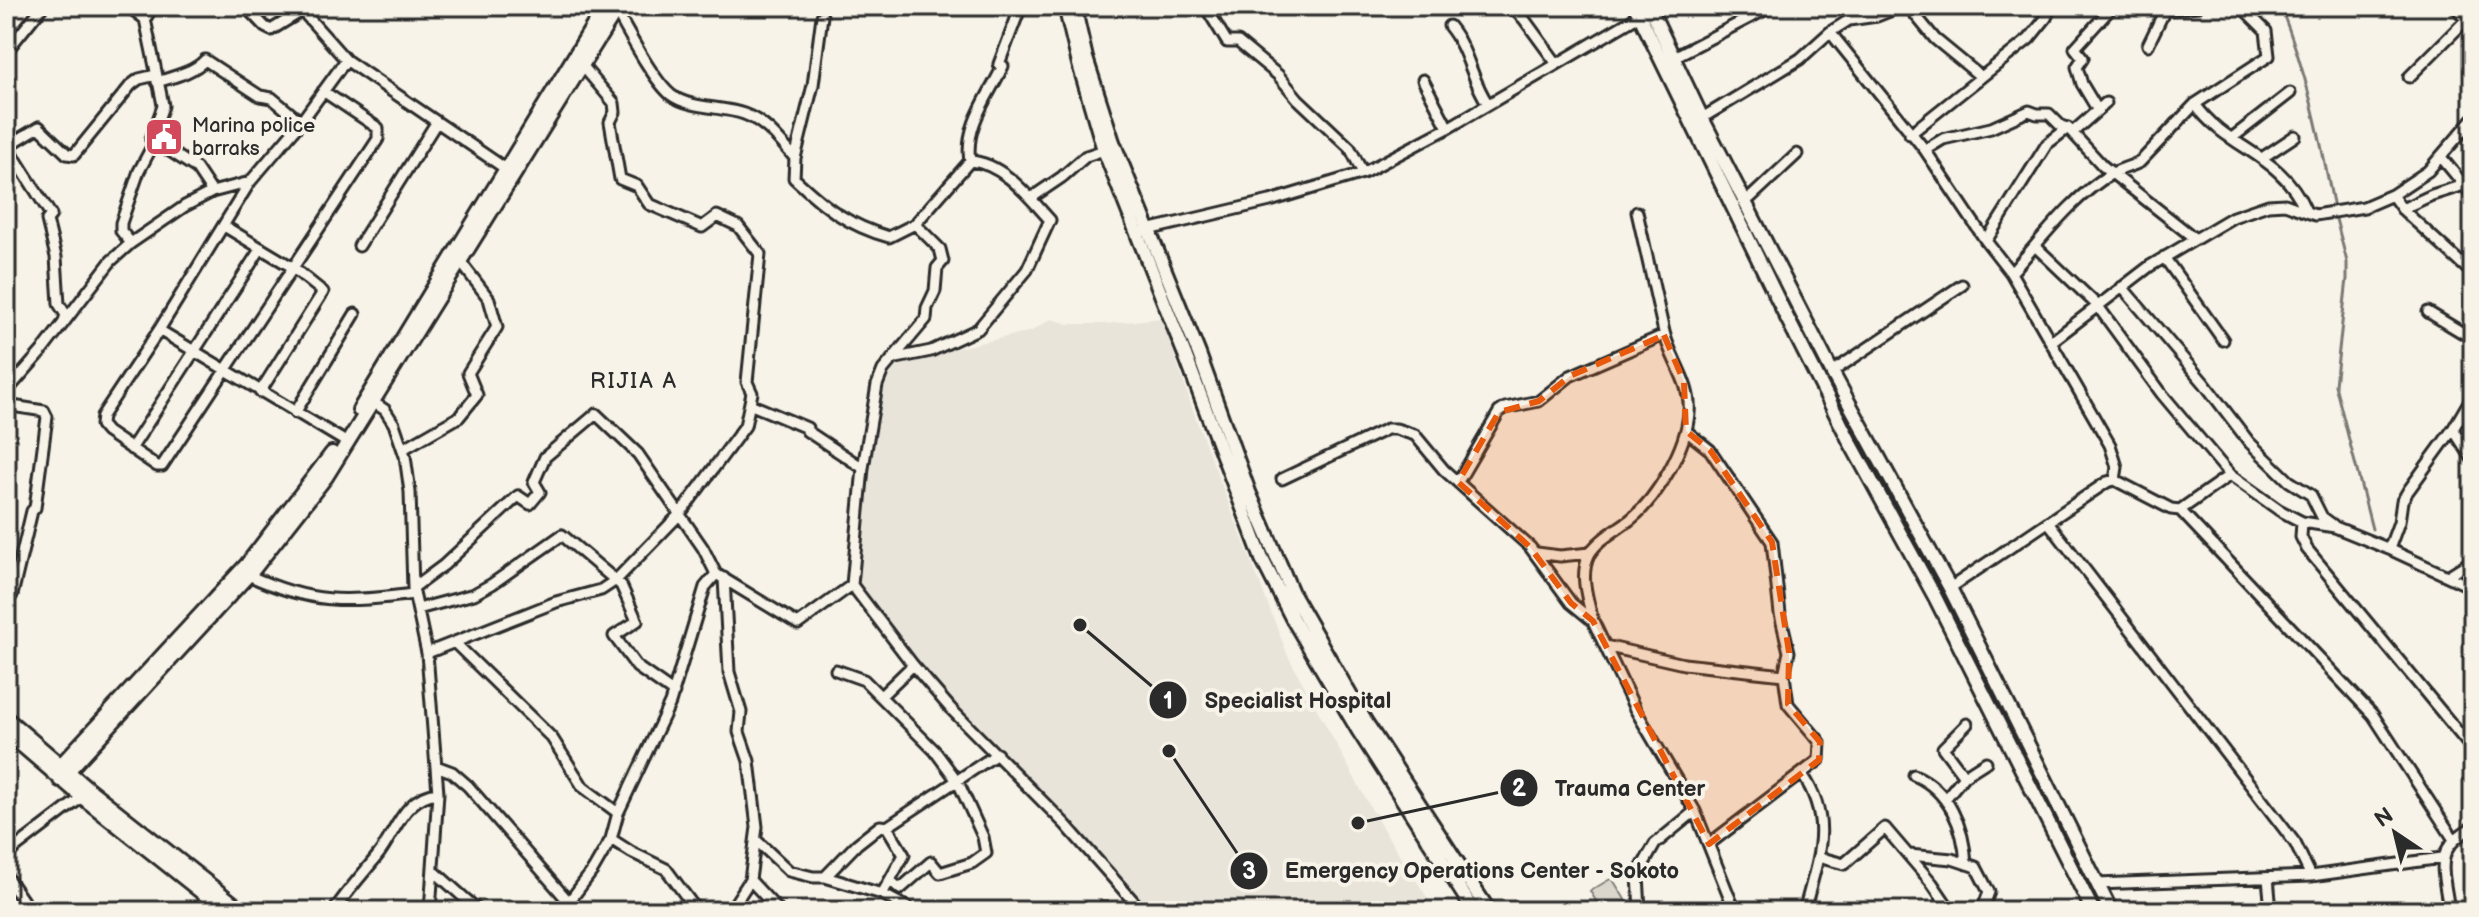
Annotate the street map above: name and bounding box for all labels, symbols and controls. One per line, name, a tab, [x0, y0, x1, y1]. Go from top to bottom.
place label: Marina police barraks	[192, 114, 315, 161]
public building icon: Marina police barraks	[143, 116, 185, 158]
district label: RIJIA A	[590, 368, 678, 395]
callout: Specialist Hospital	[1148, 677, 1407, 723]
text: 1	[1163, 687, 1173, 716]
text: Specialist Hospital	[1205, 688, 1391, 715]
callout: Trauma Center	[1499, 765, 1721, 811]
text: 2	[1512, 774, 1527, 803]
text: Trauma Center	[1555, 776, 1706, 803]
north arrow	[2355, 793, 2435, 873]
text: N	[2370, 802, 2399, 834]
callout: Emergency Operations Center - Sokoto	[1229, 848, 1696, 894]
text: 3	[1242, 857, 1256, 886]
text: Emergency Operations Center - Sokoto	[1285, 858, 1679, 885]

